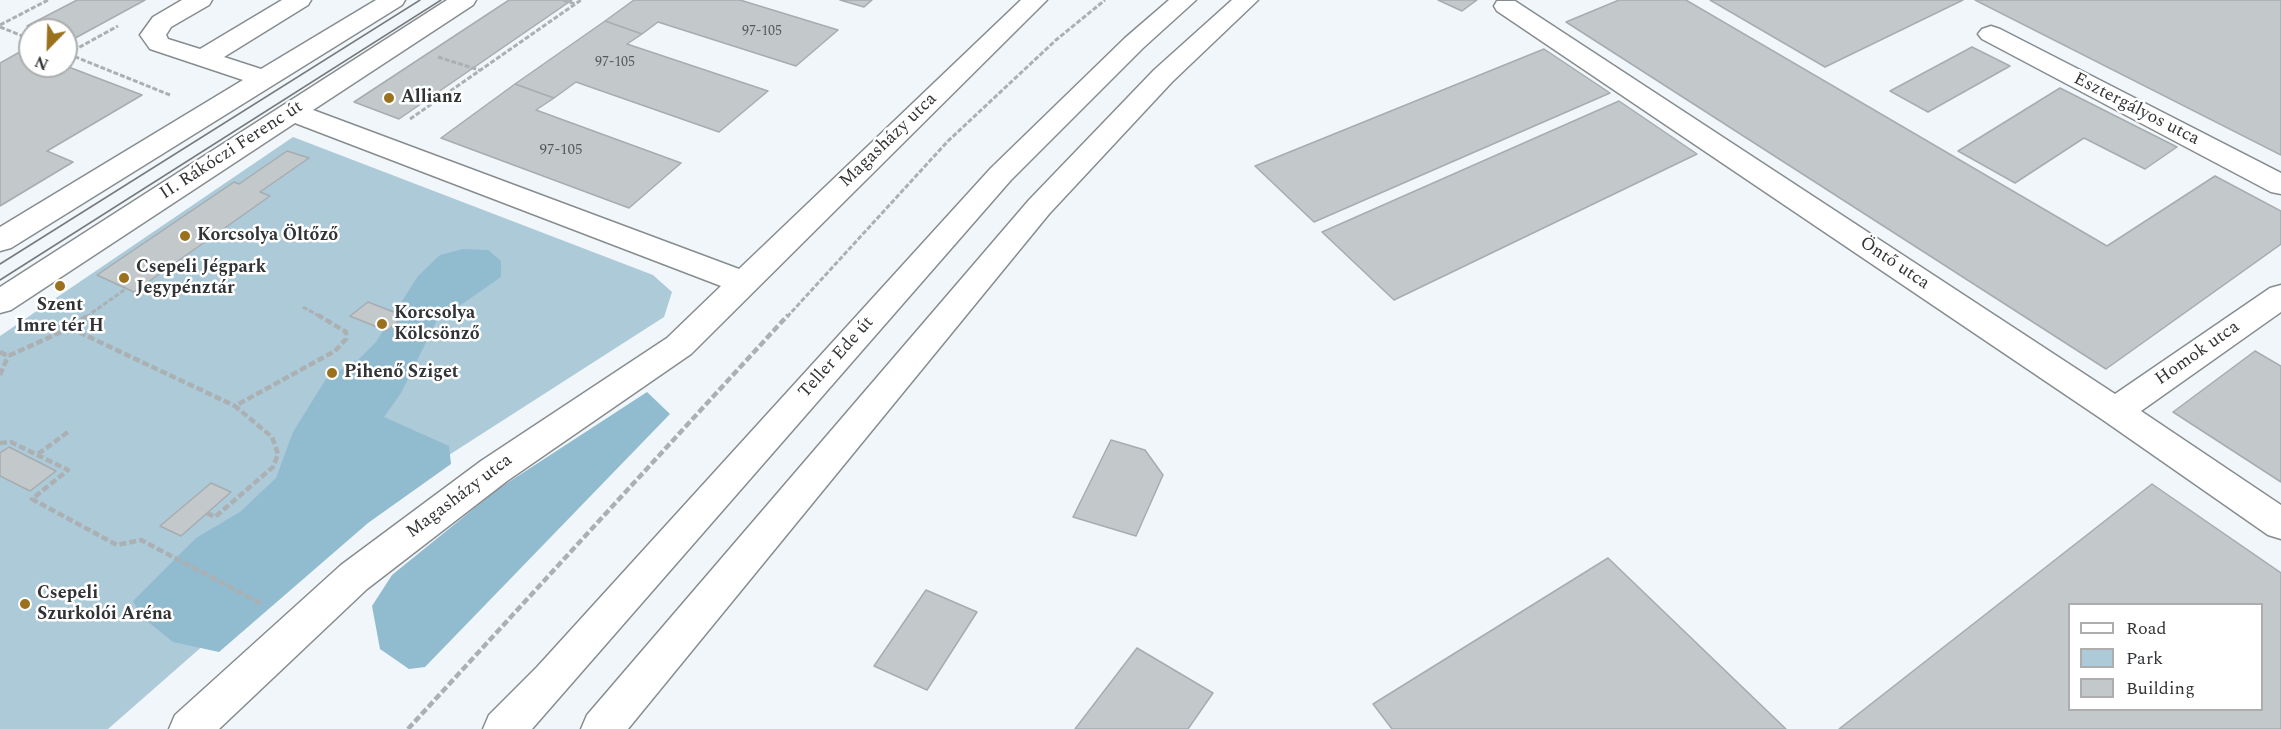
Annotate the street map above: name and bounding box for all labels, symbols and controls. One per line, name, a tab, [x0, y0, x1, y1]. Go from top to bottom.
north arrow	[18, 18, 78, 78]
house number: 97-105	[742, 24, 782, 40]
text: N	[31, 49, 52, 76]
house number: 97-105	[595, 55, 635, 71]
street label: Esztergályos utca	[2069, 69, 2203, 151]
place label: Allianz	[401, 87, 462, 109]
street label: Magasházy utca	[836, 89, 942, 193]
marker: Allianz	[382, 91, 396, 105]
street label: II. Rákóczi Ferenc út	[157, 97, 307, 205]
house number: 97-105	[539, 142, 583, 160]
place label: Korcsolya Öltőző	[197, 225, 338, 247]
marker: Korcsolya Öltőző	[178, 229, 192, 243]
street label: Öntő utca	[1855, 233, 1933, 295]
place label: Csepeli Jégpark Jegypénztár	[136, 257, 266, 300]
marker: Csepeli Jégpark Jegypénztár	[117, 271, 131, 285]
marker: Szent Imre tér H	[53, 279, 67, 293]
place label: Szent Imre tér H	[16, 295, 104, 338]
place label: Korcsolya Kölcsönző	[394, 303, 480, 346]
street label: Teller Ede út	[795, 313, 879, 403]
marker: Korcsolya Kölcsönző	[375, 317, 389, 331]
street label: Homok utca	[2152, 317, 2244, 391]
place label: Pihenő Sziget	[344, 362, 459, 384]
marker: Pihenő Sziget	[325, 366, 339, 380]
street label: Magasházy utca	[403, 450, 517, 544]
place label: Csepeli Szurkolói Aréna	[37, 583, 172, 626]
marker: Csepeli Szurkolói Aréna	[18, 597, 32, 611]
legend	[2068, 603, 2263, 711]
text: Road	[2126, 615, 2167, 642]
text: Park	[2126, 645, 2163, 672]
text: Building	[2126, 675, 2195, 702]

